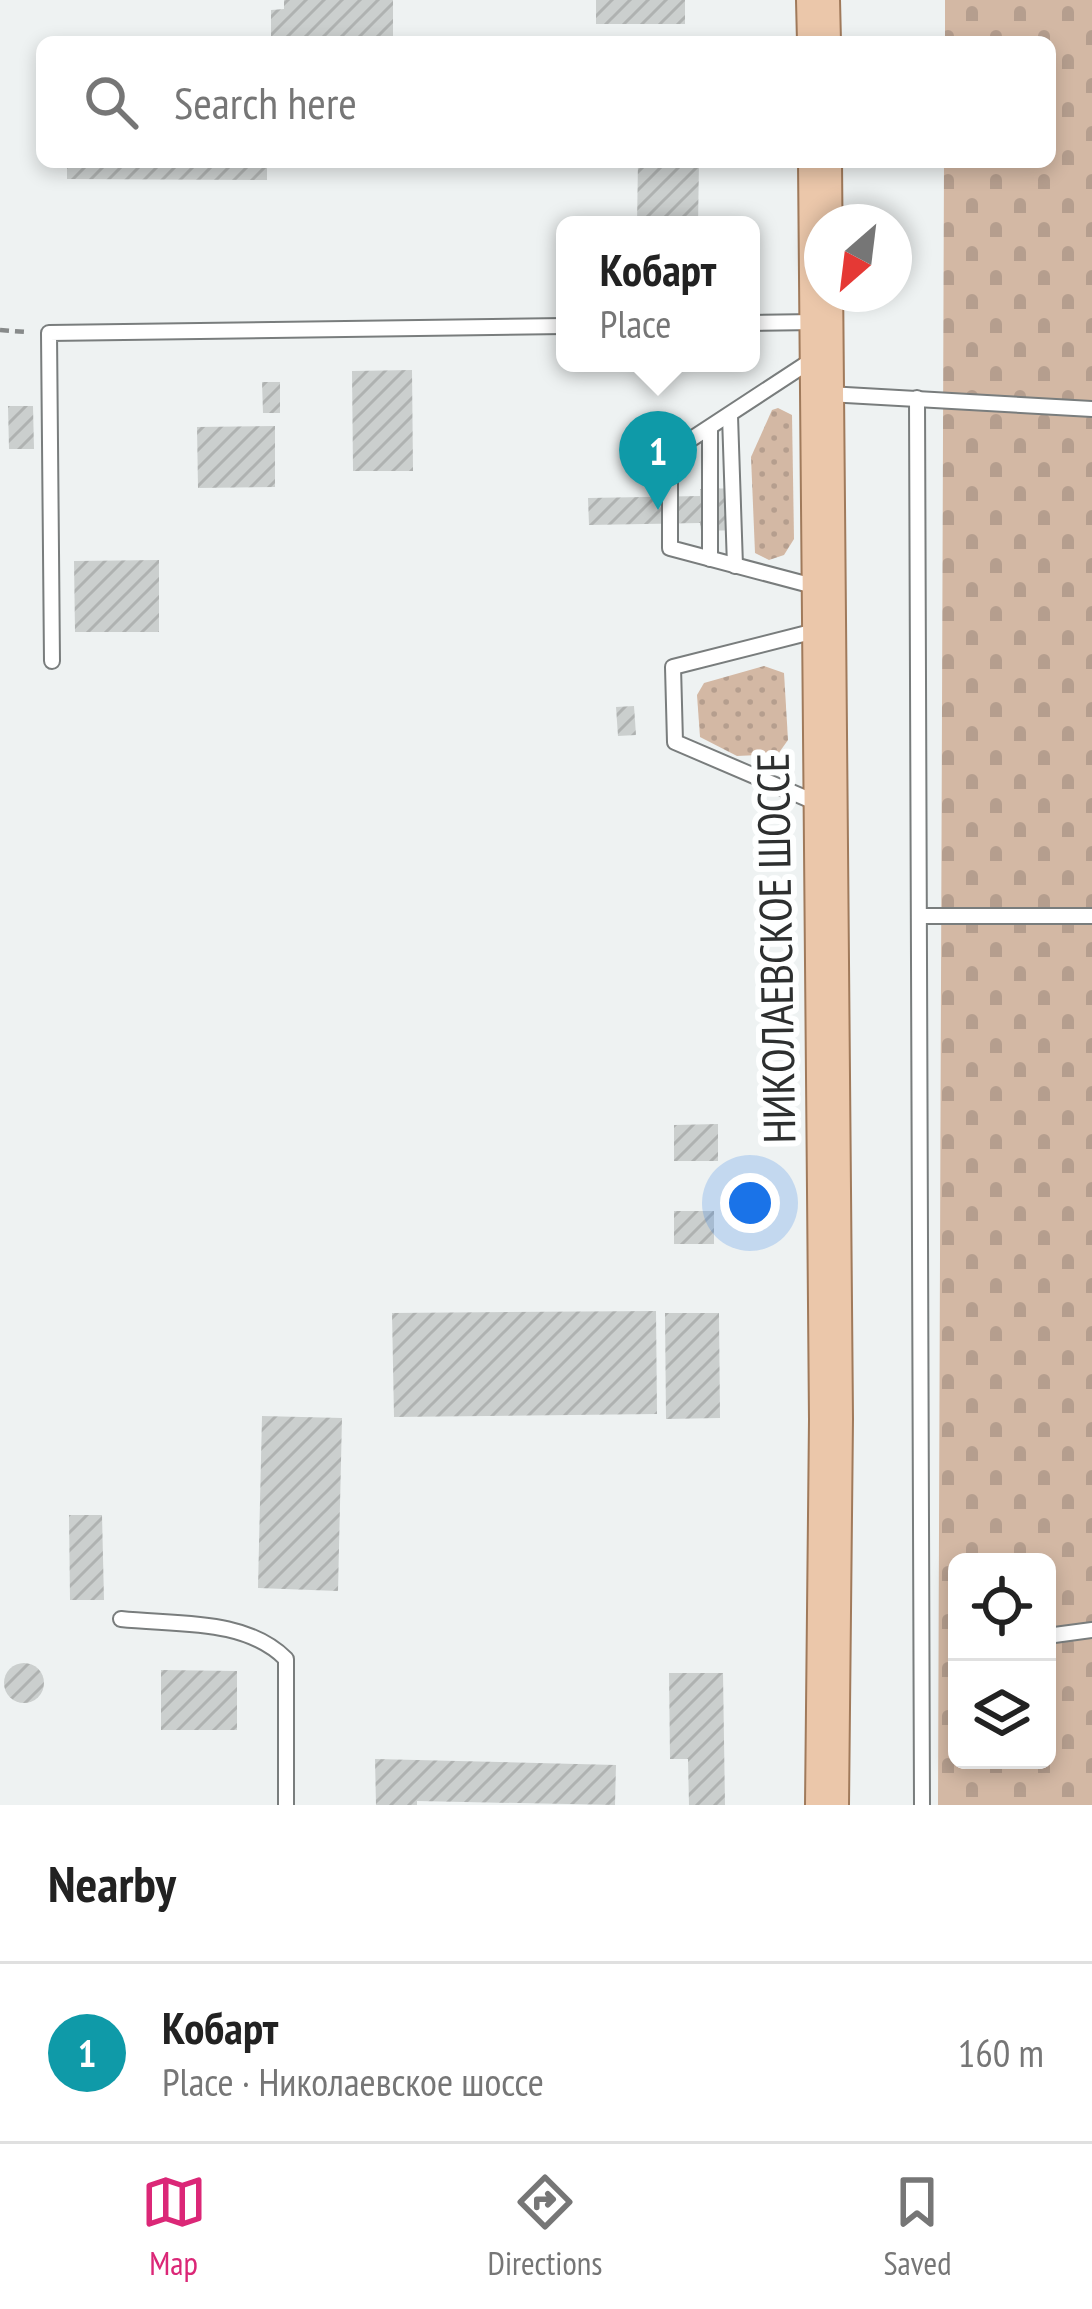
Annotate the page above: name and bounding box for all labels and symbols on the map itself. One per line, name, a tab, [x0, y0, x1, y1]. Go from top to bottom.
north arrow	[804, 204, 912, 312]
pin: 1	[619, 411, 697, 510]
street label: НИКОЛАЕВСКОЕ ШОССЕ	[743, 752, 807, 1144]
your location	[720, 1173, 780, 1233]

